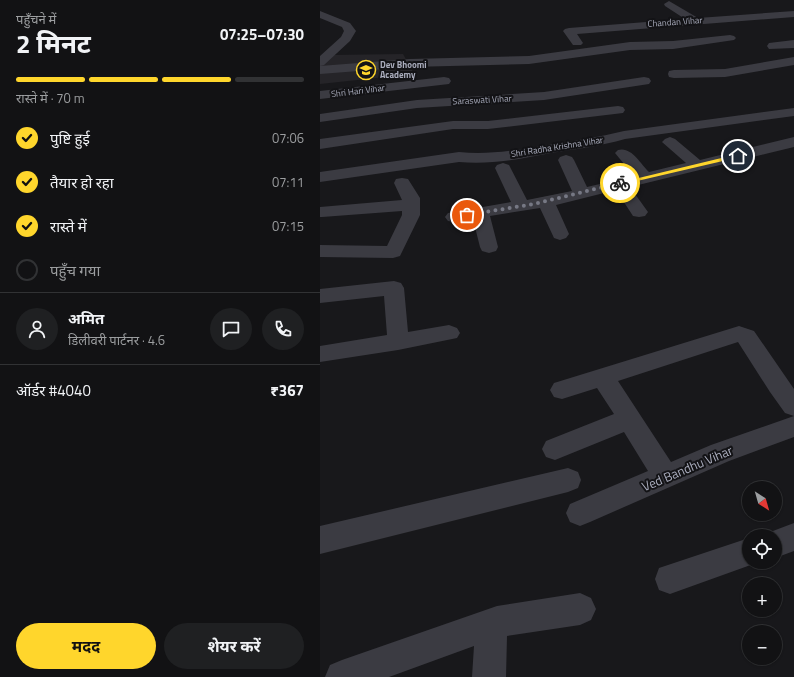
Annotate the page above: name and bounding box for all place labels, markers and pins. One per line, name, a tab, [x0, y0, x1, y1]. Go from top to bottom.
place label: Dev Bhoomi Academy	[380, 58, 427, 81]
school or university icon: Dev Bhoomi Academy	[355, 59, 377, 81]
pin	[721, 139, 755, 173]
pin	[450, 198, 484, 232]

